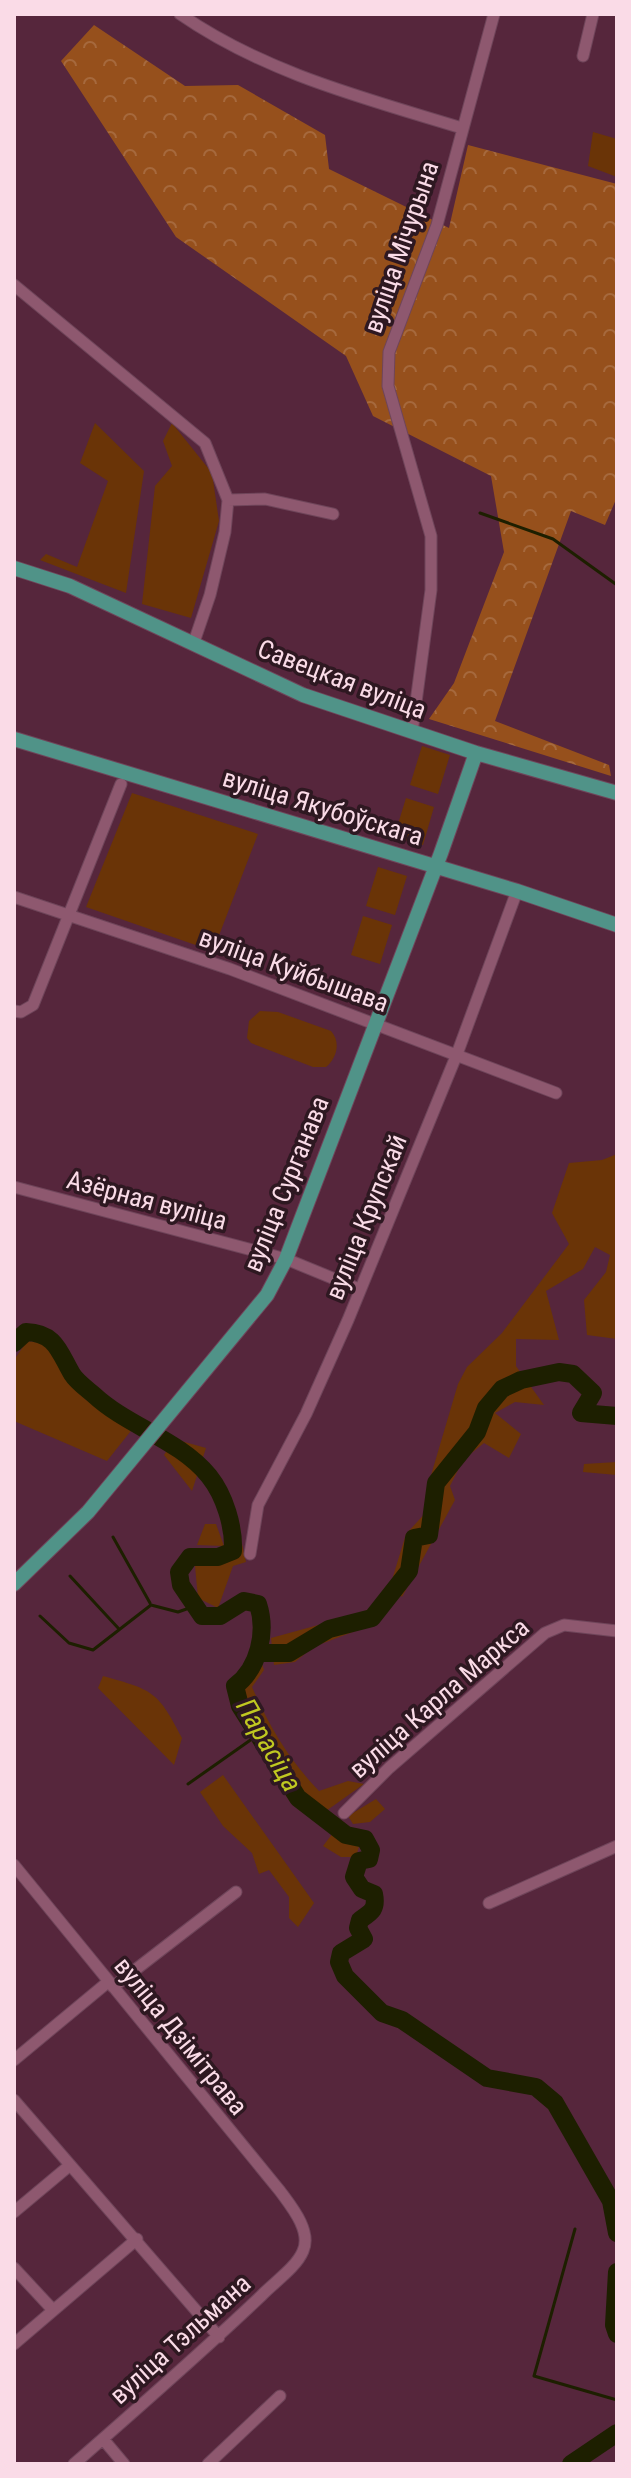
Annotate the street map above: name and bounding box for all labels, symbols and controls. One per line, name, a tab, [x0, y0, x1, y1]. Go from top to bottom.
street label: вуліца Мічурына	[358, 157, 444, 337]
street label: Савецкая вуліца	[253, 633, 431, 725]
street label: вуліца Якубоўскага	[219, 762, 427, 852]
street label: вуліца Куйбышава	[195, 922, 393, 1018]
street label: вуліца Сурганава	[237, 1092, 335, 1276]
street label: вуліца Крупскай	[319, 1130, 413, 1304]
street label: Азёрная вуліца	[64, 1164, 230, 1236]
street label: вуліца Карла Маркса	[343, 1612, 535, 1784]
water label: Парасіца	[229, 1692, 309, 1798]
street label: вуліца Дзімітрава	[108, 1951, 254, 2121]
street label: вуліца Тэльмана	[104, 2268, 256, 2410]

